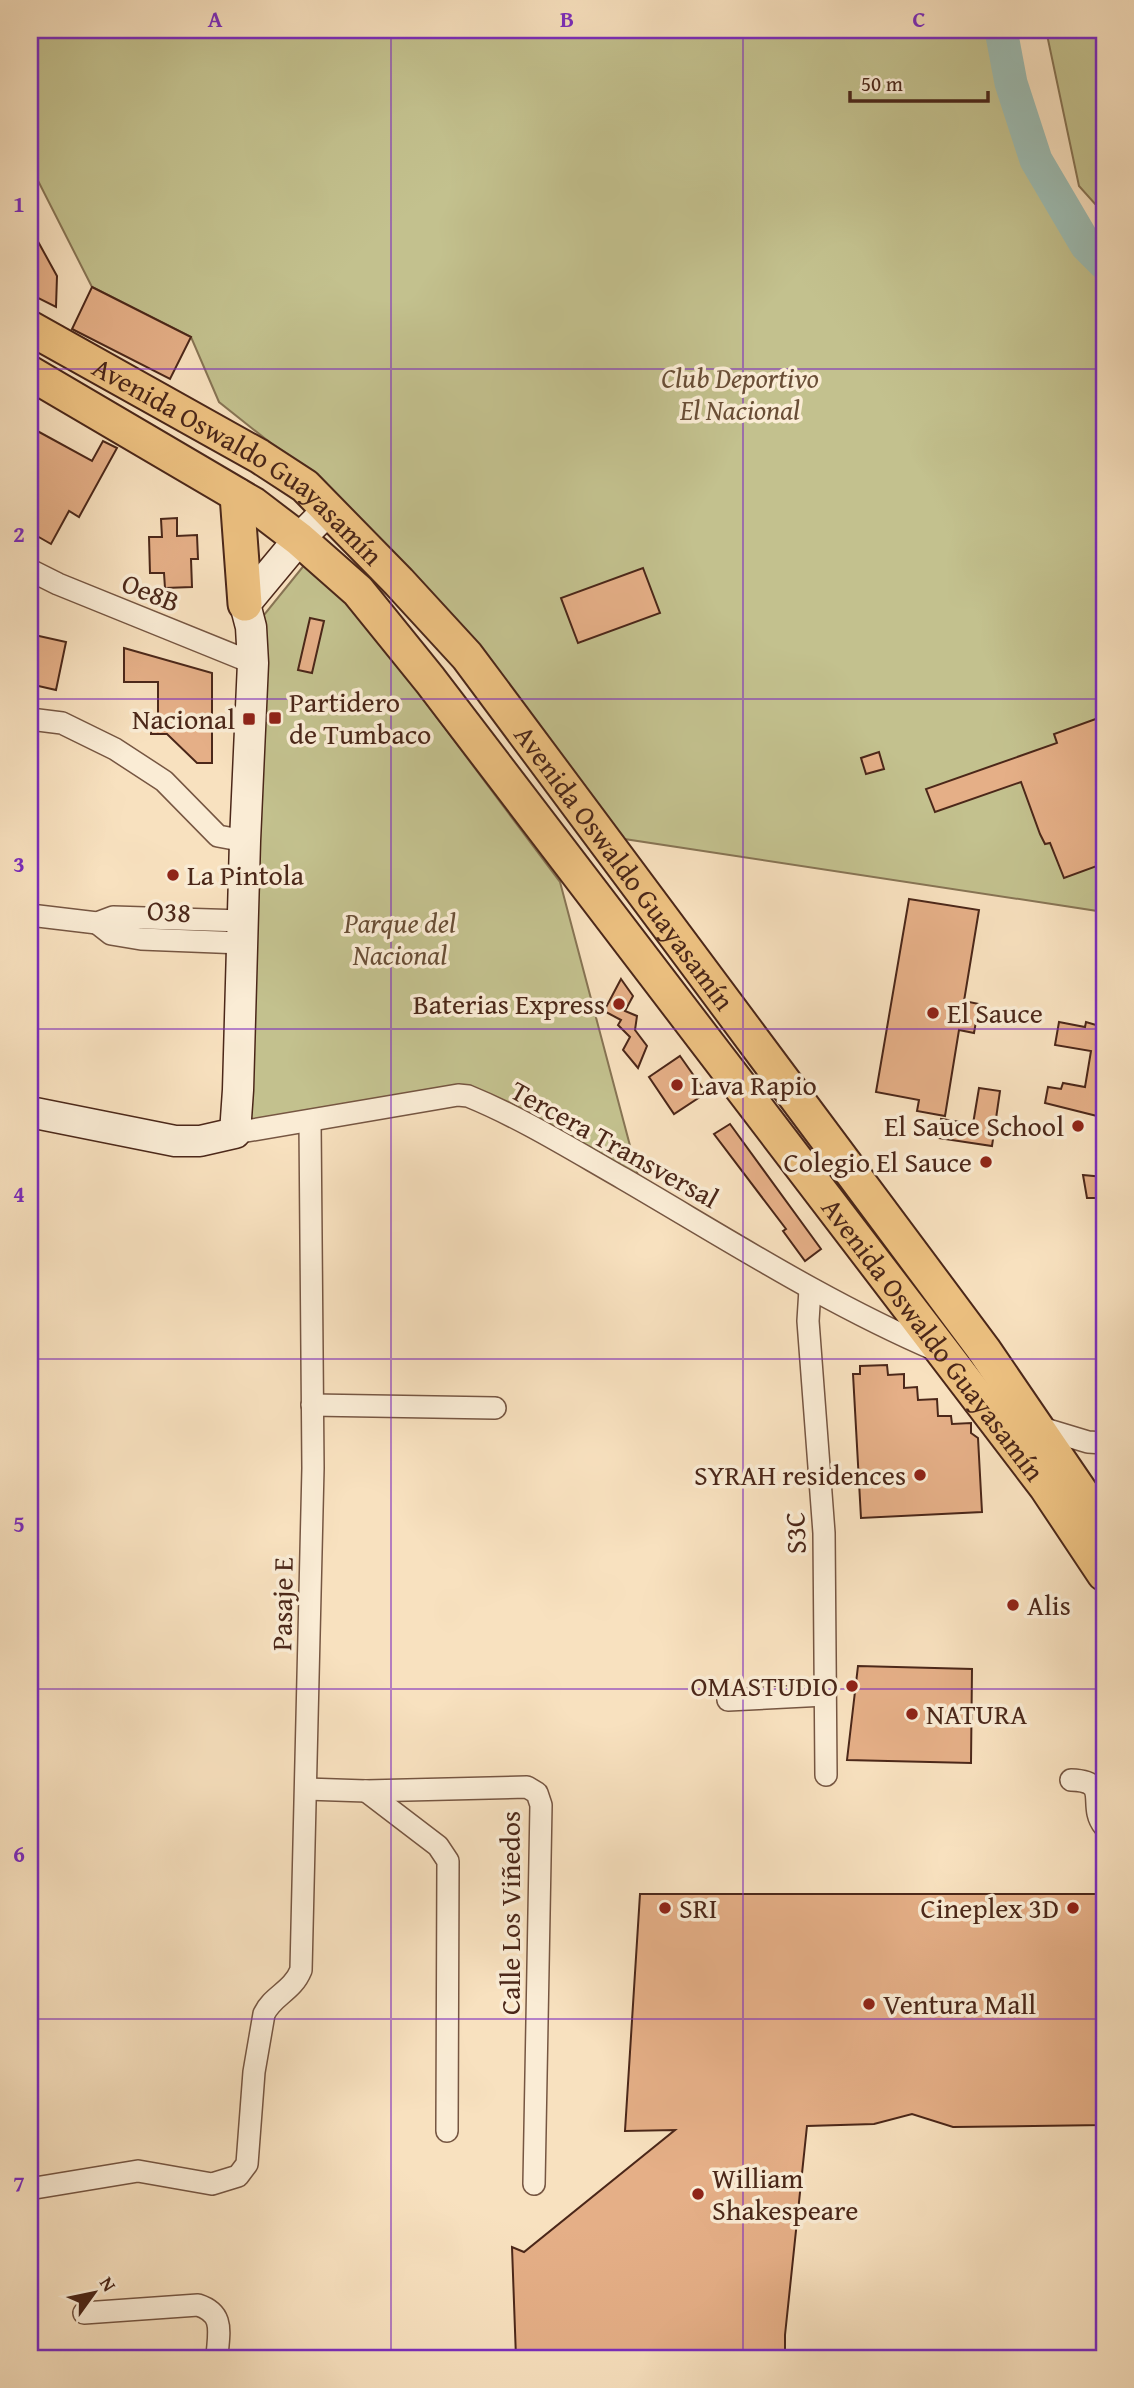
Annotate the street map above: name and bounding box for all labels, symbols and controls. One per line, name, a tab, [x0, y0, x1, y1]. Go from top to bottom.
text: A	[208, 2, 223, 35]
text: B	[560, 2, 574, 35]
text: C	[912, 2, 926, 35]
scale bar	[850, 60, 989, 104]
text: 50 m	[861, 68, 903, 99]
text: 1	[13, 187, 25, 220]
street label: Avenida Oswaldo Guayasamín	[85, 346, 393, 575]
park label: Club Deportivo El Nacional	[661, 357, 819, 430]
text: 2	[13, 517, 25, 550]
street label: Oe8B	[116, 561, 186, 622]
place label: Partidero de Tumbaco	[289, 681, 431, 754]
place label: Nacional	[132, 698, 235, 739]
marker: Partidero de Tumbaco	[267, 710, 283, 726]
marker: Nacional	[241, 711, 257, 727]
street label: Avenida Oswaldo Guayasamín	[505, 716, 745, 1019]
text: 3	[13, 847, 25, 880]
place label: La Pintola	[187, 854, 305, 895]
marker: La Pintola	[165, 867, 181, 883]
street label: O38	[146, 889, 192, 932]
park label: Parque del Nacional	[343, 902, 456, 975]
place label: Baterias Express	[413, 983, 605, 1024]
place label: El Sauce	[947, 992, 1043, 1033]
marker: Baterias Express	[611, 996, 627, 1012]
marker: El Sauce	[925, 1005, 941, 1021]
place label: Lava Rapio	[691, 1064, 817, 1105]
street label: Tercera Transversal	[504, 1069, 727, 1218]
marker: Lava Rapio	[669, 1077, 685, 1093]
place label: El Sauce School	[884, 1105, 1064, 1146]
marker: El Sauce School	[1070, 1118, 1086, 1134]
place label: Colegio El Sauce	[783, 1141, 972, 1182]
marker: Colegio El Sauce	[978, 1154, 994, 1170]
text: 4	[13, 1177, 25, 1210]
street label: Avenida Oswaldo Guayasamín	[812, 1189, 1055, 1489]
place label: SYRAH residences	[694, 1454, 906, 1495]
marker: SYRAH residences	[912, 1467, 928, 1483]
text: 5	[13, 1507, 25, 1540]
street label: S3C	[773, 1511, 816, 1555]
street label: Pasaje E	[260, 1557, 303, 1651]
place label: Alis	[1027, 1584, 1071, 1625]
marker: Alis	[1005, 1597, 1021, 1613]
place label: OMASTUDIO	[691, 1665, 838, 1706]
marker: OMASTUDIO	[844, 1678, 860, 1694]
place label: NATURA	[926, 1693, 1027, 1734]
marker: NATURA	[904, 1706, 920, 1722]
street label: Calle Los Viñedos	[489, 1811, 530, 2015]
text: 6	[13, 1837, 25, 1870]
place label: SRI	[679, 1887, 717, 1928]
place label: Cineplex 3D	[920, 1887, 1059, 1928]
marker: SRI	[657, 1900, 673, 1916]
marker: Cineplex 3D	[1065, 1900, 1081, 1916]
place label: Ventura Mall	[883, 1983, 1036, 2024]
marker: Ventura Mall	[861, 1996, 877, 2012]
place label: William Shakespeare	[712, 2157, 858, 2230]
text: 7	[13, 2167, 25, 2200]
marker: William Shakespeare	[690, 2186, 706, 2202]
north arrow	[60, 2258, 130, 2328]
text: N	[93, 2271, 124, 2297]

